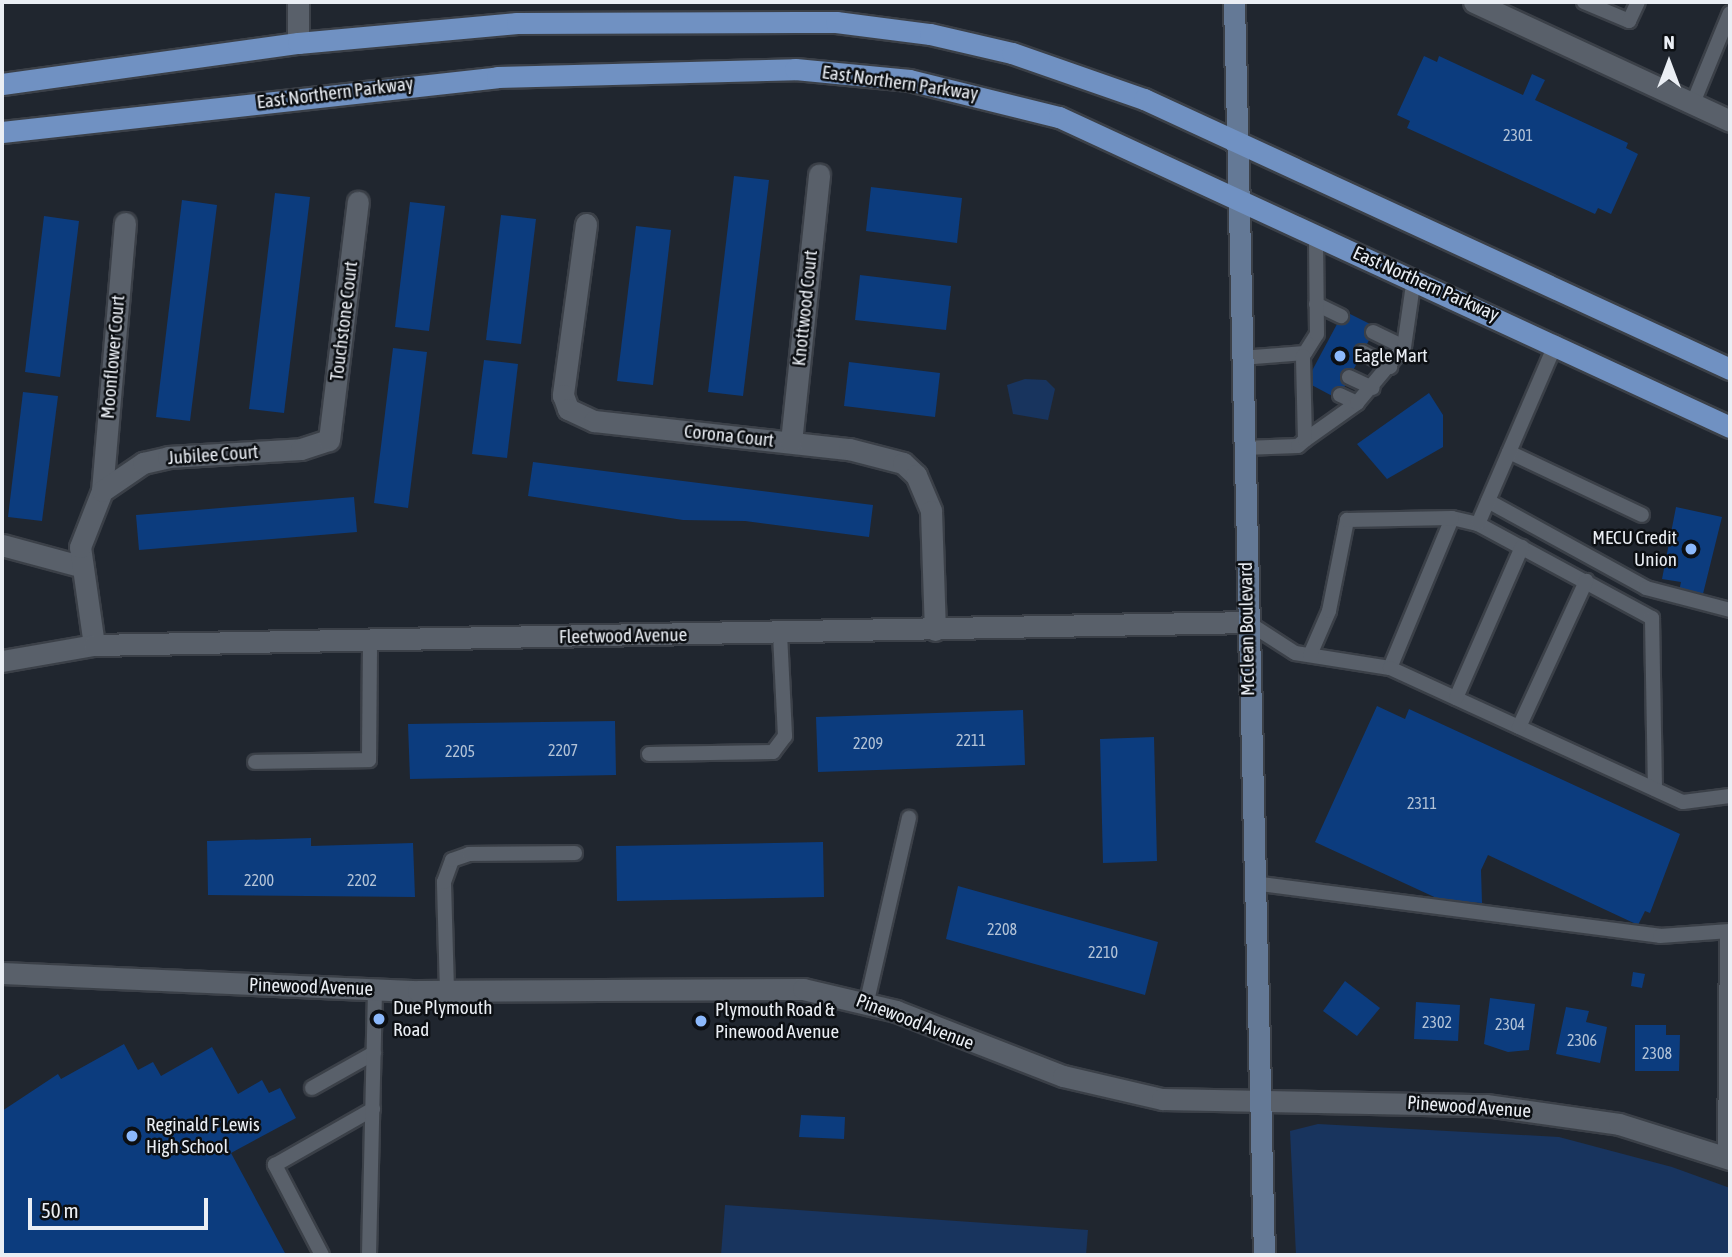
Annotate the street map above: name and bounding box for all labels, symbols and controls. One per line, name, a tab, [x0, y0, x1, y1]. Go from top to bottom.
north arrow	[1634, 28, 1704, 98]
text: N	[1663, 31, 1675, 53]
street label: East Northern Parkway	[820, 61, 980, 105]
street label: East Northern Parkway	[255, 72, 415, 114]
house number: 2301	[1503, 125, 1533, 145]
street label: East Northern Parkway	[1349, 242, 1503, 326]
street label: Knottwood Court	[788, 249, 822, 367]
street label: Touchstone Court	[325, 260, 363, 382]
street label: Moonflower Court	[96, 294, 130, 420]
place label: Eagle Mart	[1354, 345, 1428, 367]
marker: Eagle Mart	[1332, 348, 1348, 364]
street label: Corona Court	[683, 420, 775, 452]
street label: Jubilee Court	[167, 440, 259, 470]
place label: MECU Credit Union	[1592, 527, 1677, 571]
marker: MECU Credit Union	[1683, 541, 1699, 557]
street label: McClean Boulevard	[1234, 562, 1260, 696]
street label: Fleetwood Avenue	[559, 623, 687, 649]
house number: 2211	[956, 730, 986, 750]
house number: 2209	[853, 733, 883, 753]
house number: 2207	[548, 740, 578, 760]
house number: 2205	[445, 741, 475, 761]
house number: 2311	[1407, 793, 1437, 813]
house number: 2200	[244, 870, 274, 890]
house number: 2202	[347, 870, 377, 890]
house number: 2208	[987, 919, 1017, 939]
house number: 2210	[1088, 942, 1118, 962]
street label: Pinewood Avenue	[249, 973, 373, 1001]
street label: Pinewood Avenue	[853, 989, 977, 1055]
place label: Due Plymouth Road	[393, 997, 493, 1041]
place label: Plymouth Road & Pinewood Avenue	[715, 999, 839, 1043]
marker: Due Plymouth Road	[371, 1011, 387, 1027]
house number: 2302	[1422, 1012, 1452, 1032]
marker: Plymouth Road & Pinewood Avenue	[693, 1013, 709, 1029]
house number: 2304	[1495, 1014, 1525, 1034]
house number: 2306	[1567, 1030, 1597, 1050]
house number: 2308	[1642, 1043, 1672, 1063]
street label: Pinewood Avenue	[1406, 1091, 1532, 1123]
place label: Reginald F Lewis High School	[146, 1114, 260, 1158]
marker: Reginald F Lewis High School	[124, 1128, 140, 1144]
scale bar	[32, 1184, 212, 1228]
text: 50 m	[41, 1198, 79, 1222]

